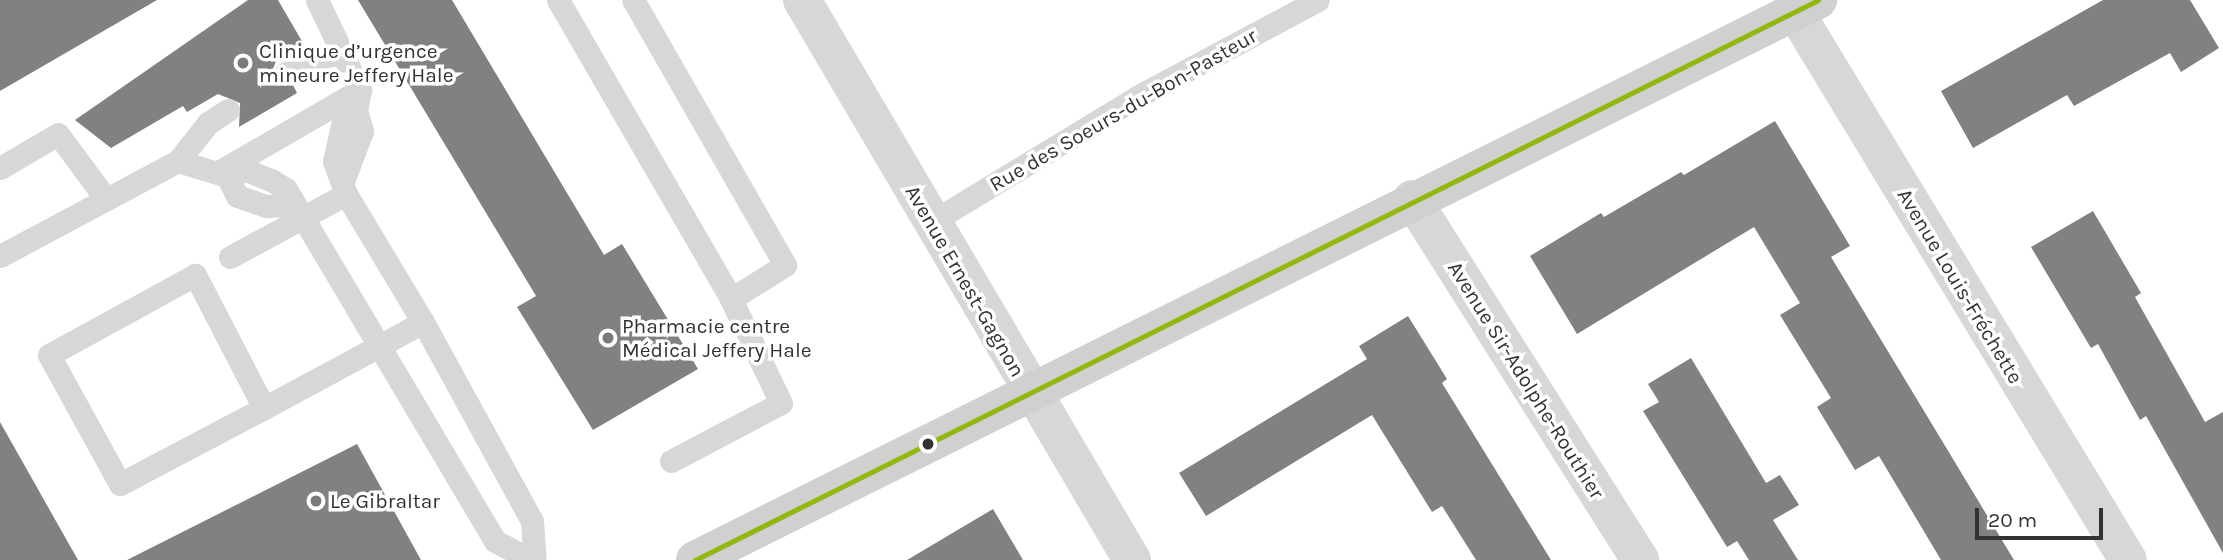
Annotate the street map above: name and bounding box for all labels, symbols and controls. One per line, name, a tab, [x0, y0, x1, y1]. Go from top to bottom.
street label: Rue des Soeurs-du-Bon-Pasteur	[985, 23, 1261, 197]
place label: Clinique d’urgence mineure Jeffery Hale	[259, 38, 453, 88]
marker: Clinique d’urgence mineure Jeffery Hale	[233, 53, 253, 73]
street label: Avenue Ernest-Gagnon	[900, 181, 1030, 381]
street label: Avenue Louis-Fréchette	[1892, 184, 2028, 388]
street label: Avenue Sir-Adolphe-Routhier	[1442, 257, 1610, 503]
place label: Pharmacie centre Médical Jeffery Hale	[622, 313, 812, 363]
marker: Pharmacie centre Médical Jeffery Hale	[600, 330, 616, 346]
unlabelled marker	[921, 437, 935, 451]
place label: Le Gibraltar	[330, 488, 440, 514]
marker: Le Gibraltar	[308, 493, 324, 509]
scale bar	[1978, 494, 2106, 538]
text: 20 m	[1988, 508, 2037, 532]

